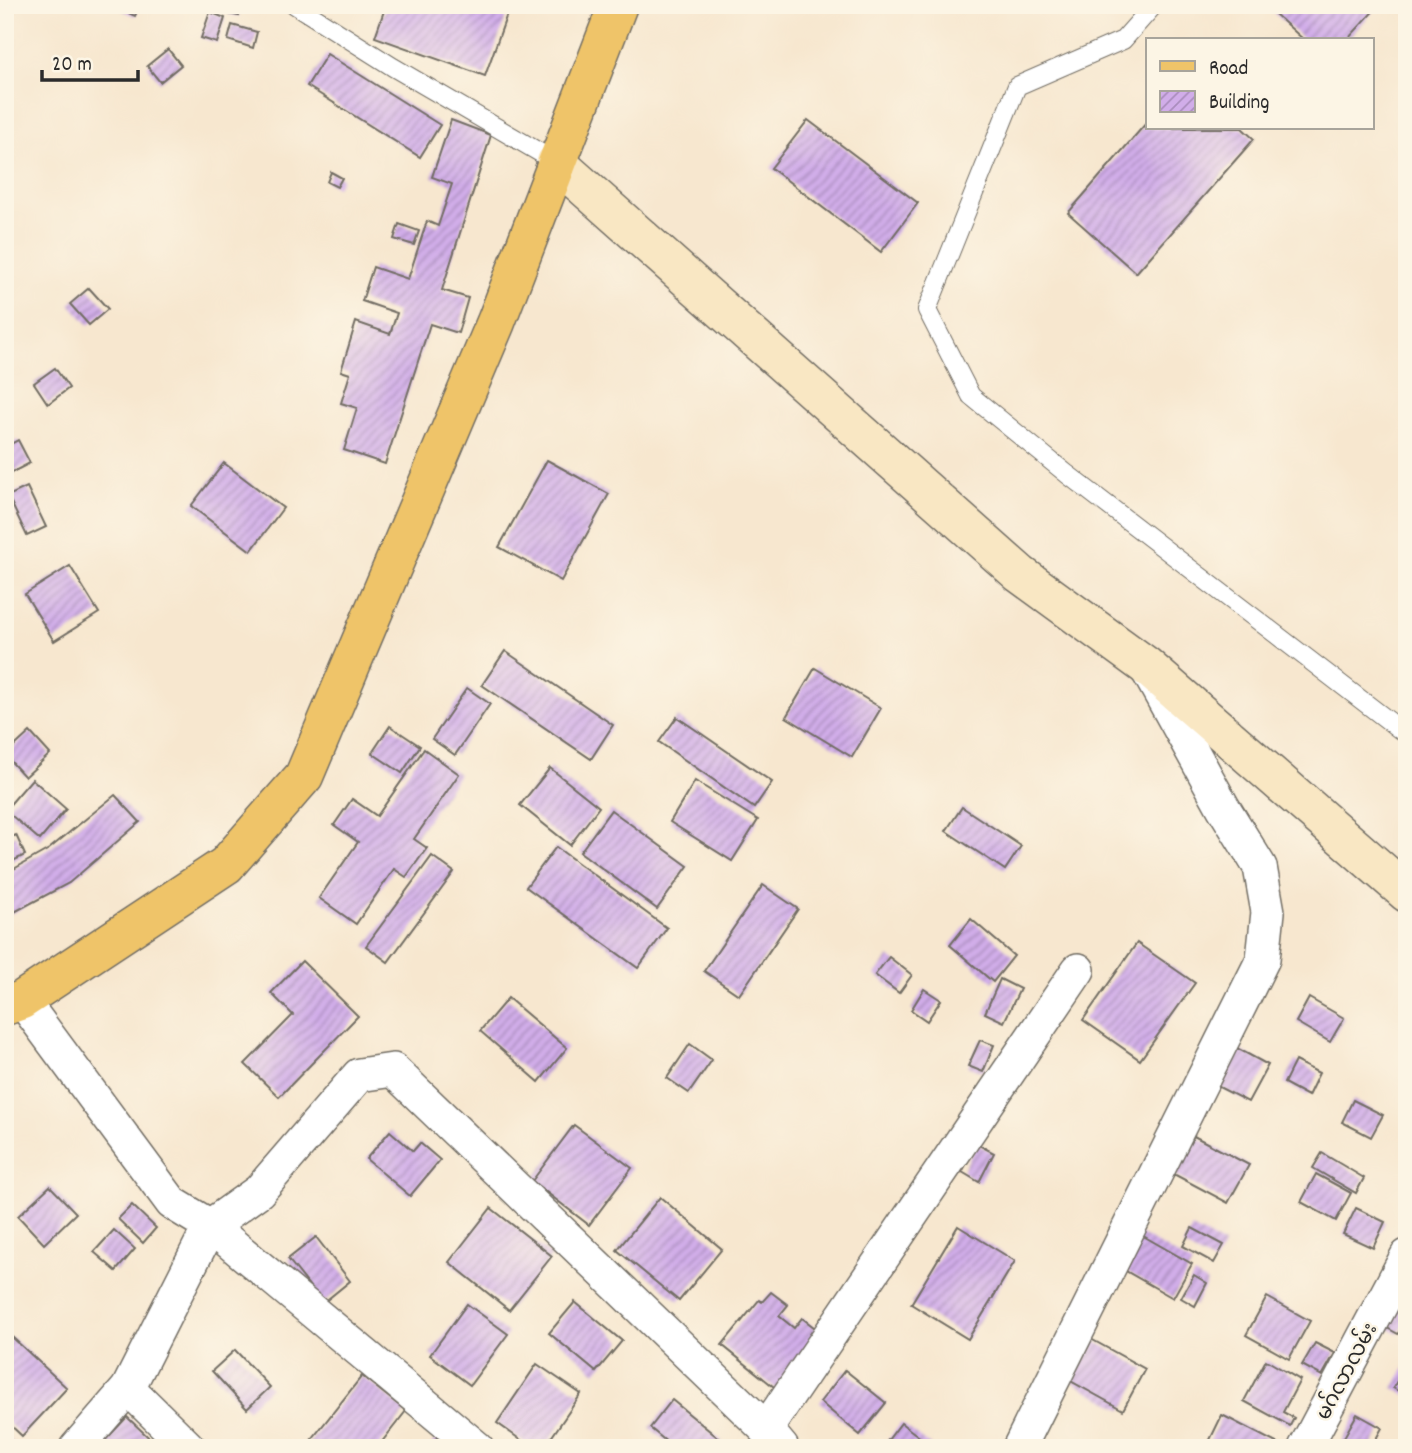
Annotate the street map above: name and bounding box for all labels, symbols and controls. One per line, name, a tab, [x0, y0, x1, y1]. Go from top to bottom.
scale bar	[42, 38, 138, 82]
legend	[1146, 38, 1374, 130]
text: 20 m	[52, 51, 92, 81]
text: Road	[1209, 55, 1248, 85]
text: Building	[1209, 89, 1269, 119]
street label: မဂ်လာလမ်း	[1307, 1316, 1387, 1426]

